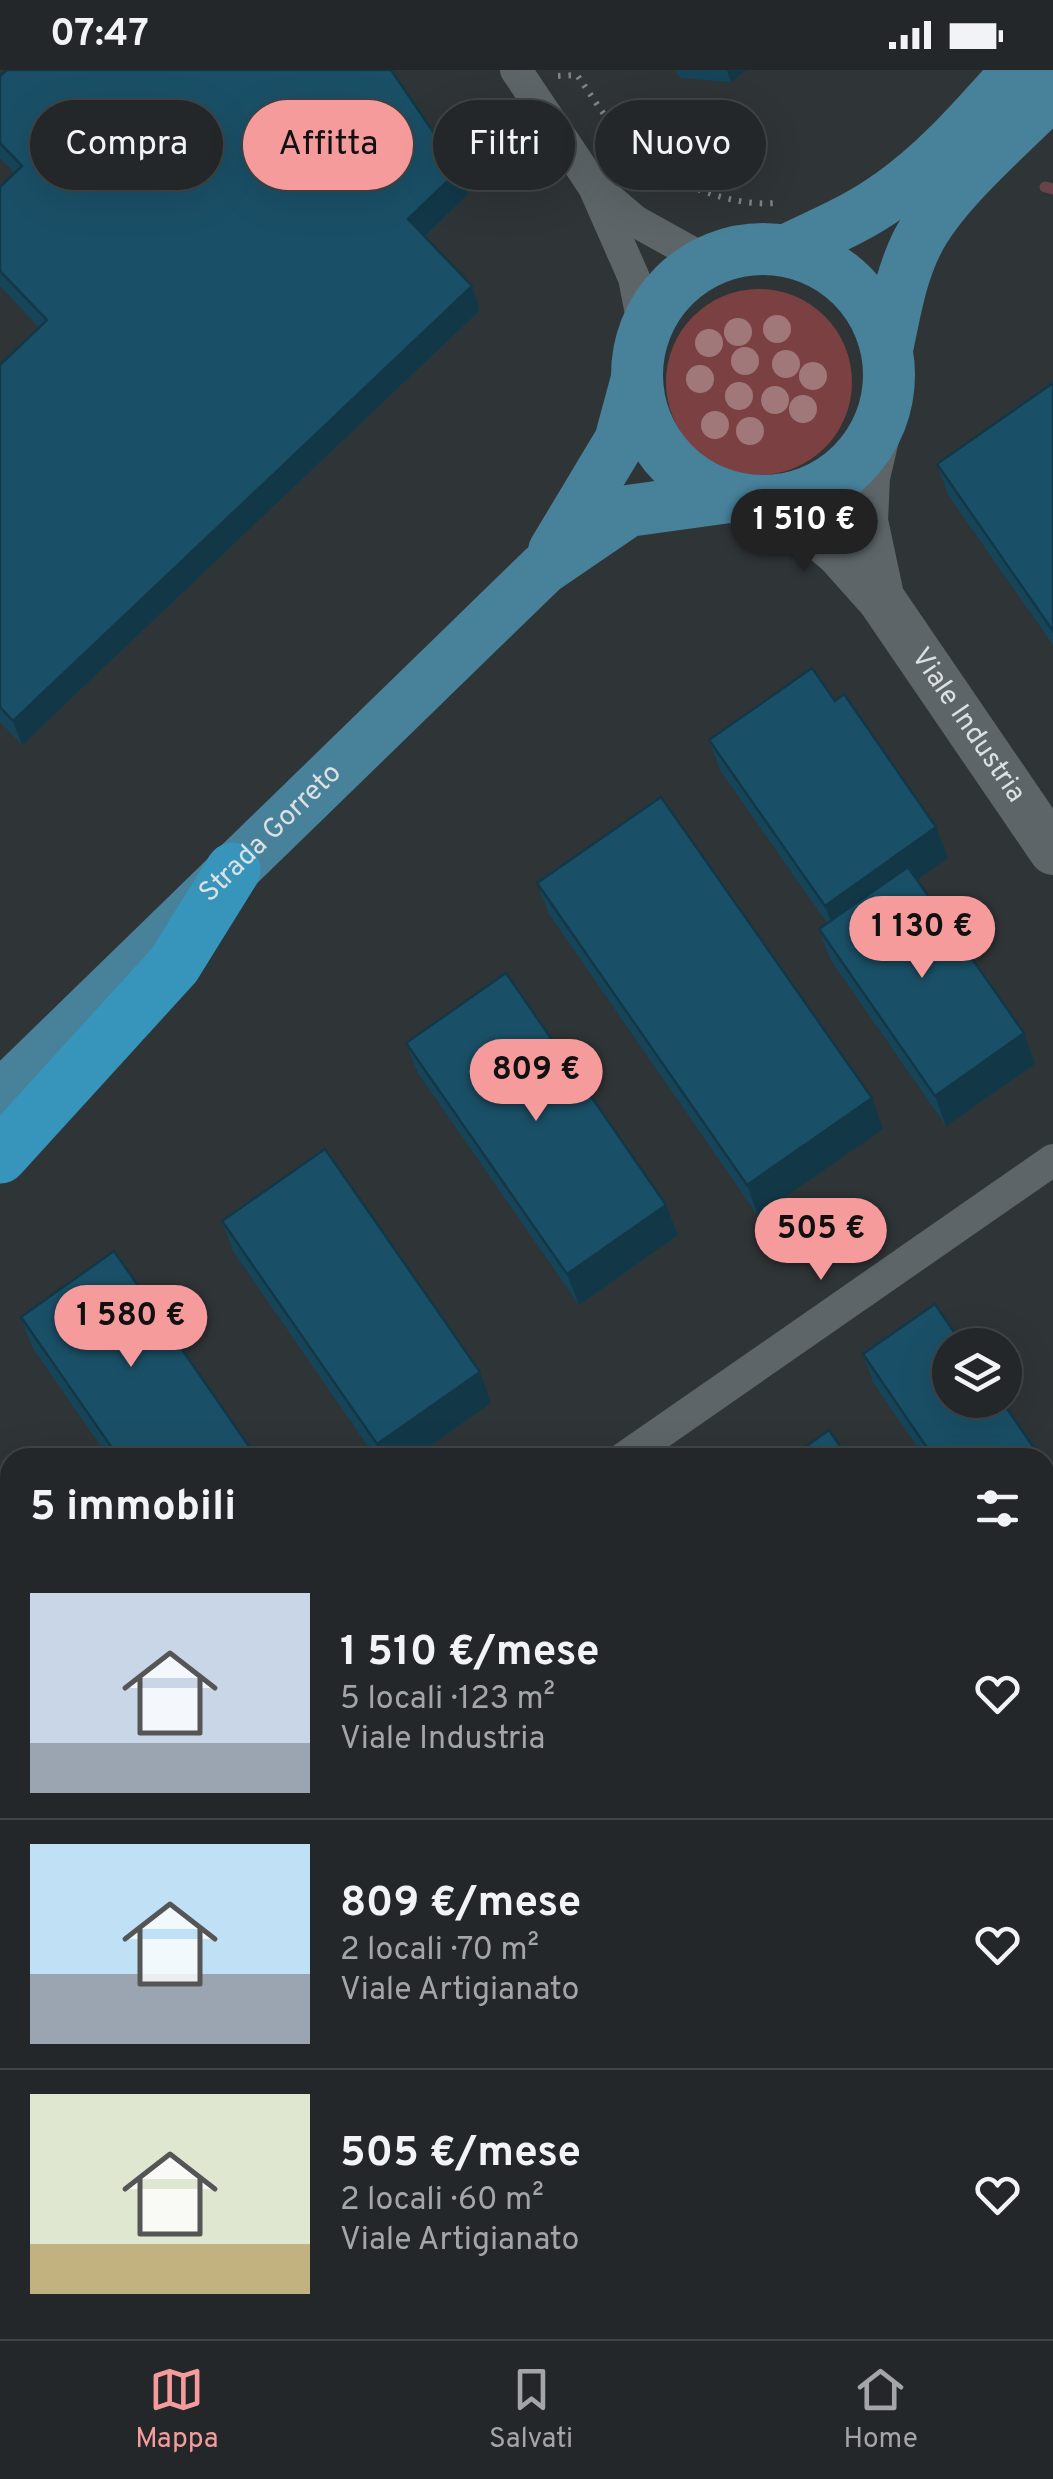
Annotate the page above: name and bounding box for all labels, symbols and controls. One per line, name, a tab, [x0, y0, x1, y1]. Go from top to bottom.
text: 07:47	[50, 11, 149, 60]
chip: Compra	[30, 100, 223, 190]
chip: Affitta	[243, 100, 413, 190]
chip: Filtri	[433, 100, 575, 190]
chip: Nuovo	[595, 100, 766, 190]
pin: 1 510 €	[712, 489, 896, 574]
text: 1 510 €	[753, 501, 855, 541]
street label: Viale Industria	[902, 641, 1033, 810]
street label: Strada Gorreto	[192, 756, 350, 911]
pin: 1 130 €	[830, 896, 1014, 981]
text: 1 130 €	[871, 908, 973, 948]
pin: 809 €	[466, 1039, 606, 1124]
text: 809 €	[492, 1051, 580, 1091]
pin: 505 €	[751, 1198, 891, 1283]
text: 505 €	[777, 1210, 865, 1250]
pin: 1 580 €	[39, 1285, 223, 1370]
text: 1 580 €	[76, 1297, 186, 1337]
map controls	[932, 1328, 1022, 1418]
button: layers	[932, 1328, 1022, 1418]
icon: filters	[970, 1481, 1025, 1536]
text: 5 immobili	[30, 1482, 236, 1535]
text: 1 510 €/mese	[340, 1627, 599, 1680]
icon: home	[110, 1633, 230, 1753]
icon: heart	[970, 1666, 1025, 1721]
text: 5 locali · 123 m²	[340, 1680, 555, 1720]
text: Viale Industria	[340, 1720, 545, 1760]
text: 809 €/mese	[340, 1878, 581, 1931]
icon: home	[110, 1884, 230, 2004]
icon: heart	[970, 1917, 1025, 1972]
text: 2 locali · 70 m²	[340, 1931, 539, 1971]
text: Viale Artigianato	[340, 1971, 579, 2011]
text: 505 €/mese	[340, 2128, 581, 2181]
icon: home	[110, 2134, 230, 2254]
icon: heart	[970, 2167, 1025, 2222]
text: 2 locali · 60 m²	[340, 2181, 544, 2221]
text: Viale Artigianato	[340, 2221, 579, 2261]
tab: Mappa	[135, 2362, 219, 2458]
tab: Salvati	[489, 2362, 573, 2458]
tab: Home	[843, 2362, 918, 2458]

